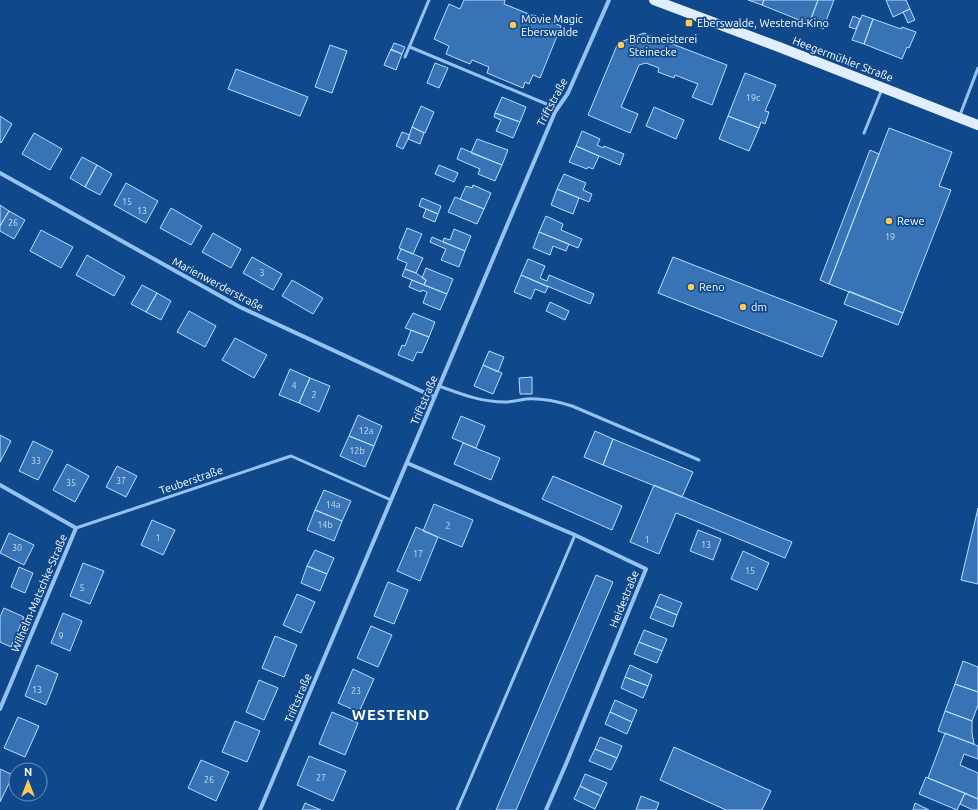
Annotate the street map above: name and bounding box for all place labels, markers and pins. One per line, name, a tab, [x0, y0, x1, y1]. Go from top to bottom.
place label: Movie Magic Eberswalde	[521, 13, 583, 38]
place label: Eberswalde, Westend-Kino	[697, 17, 829, 29]
marker: Eberswalde, Westend-Kino	[684, 18, 694, 28]
marker: Movie Magic Eberswalde	[508, 20, 518, 30]
place label: Brotmeisterei Steinecke	[629, 33, 697, 58]
marker: Brotmeisterei Steinecke	[616, 40, 626, 50]
place label: Rewe	[897, 215, 925, 227]
marker: Rewe	[884, 216, 894, 226]
place label: Reno	[699, 281, 725, 293]
marker: Reno	[686, 282, 696, 292]
place label: dm	[751, 301, 767, 313]
marker: dm	[738, 302, 748, 312]

